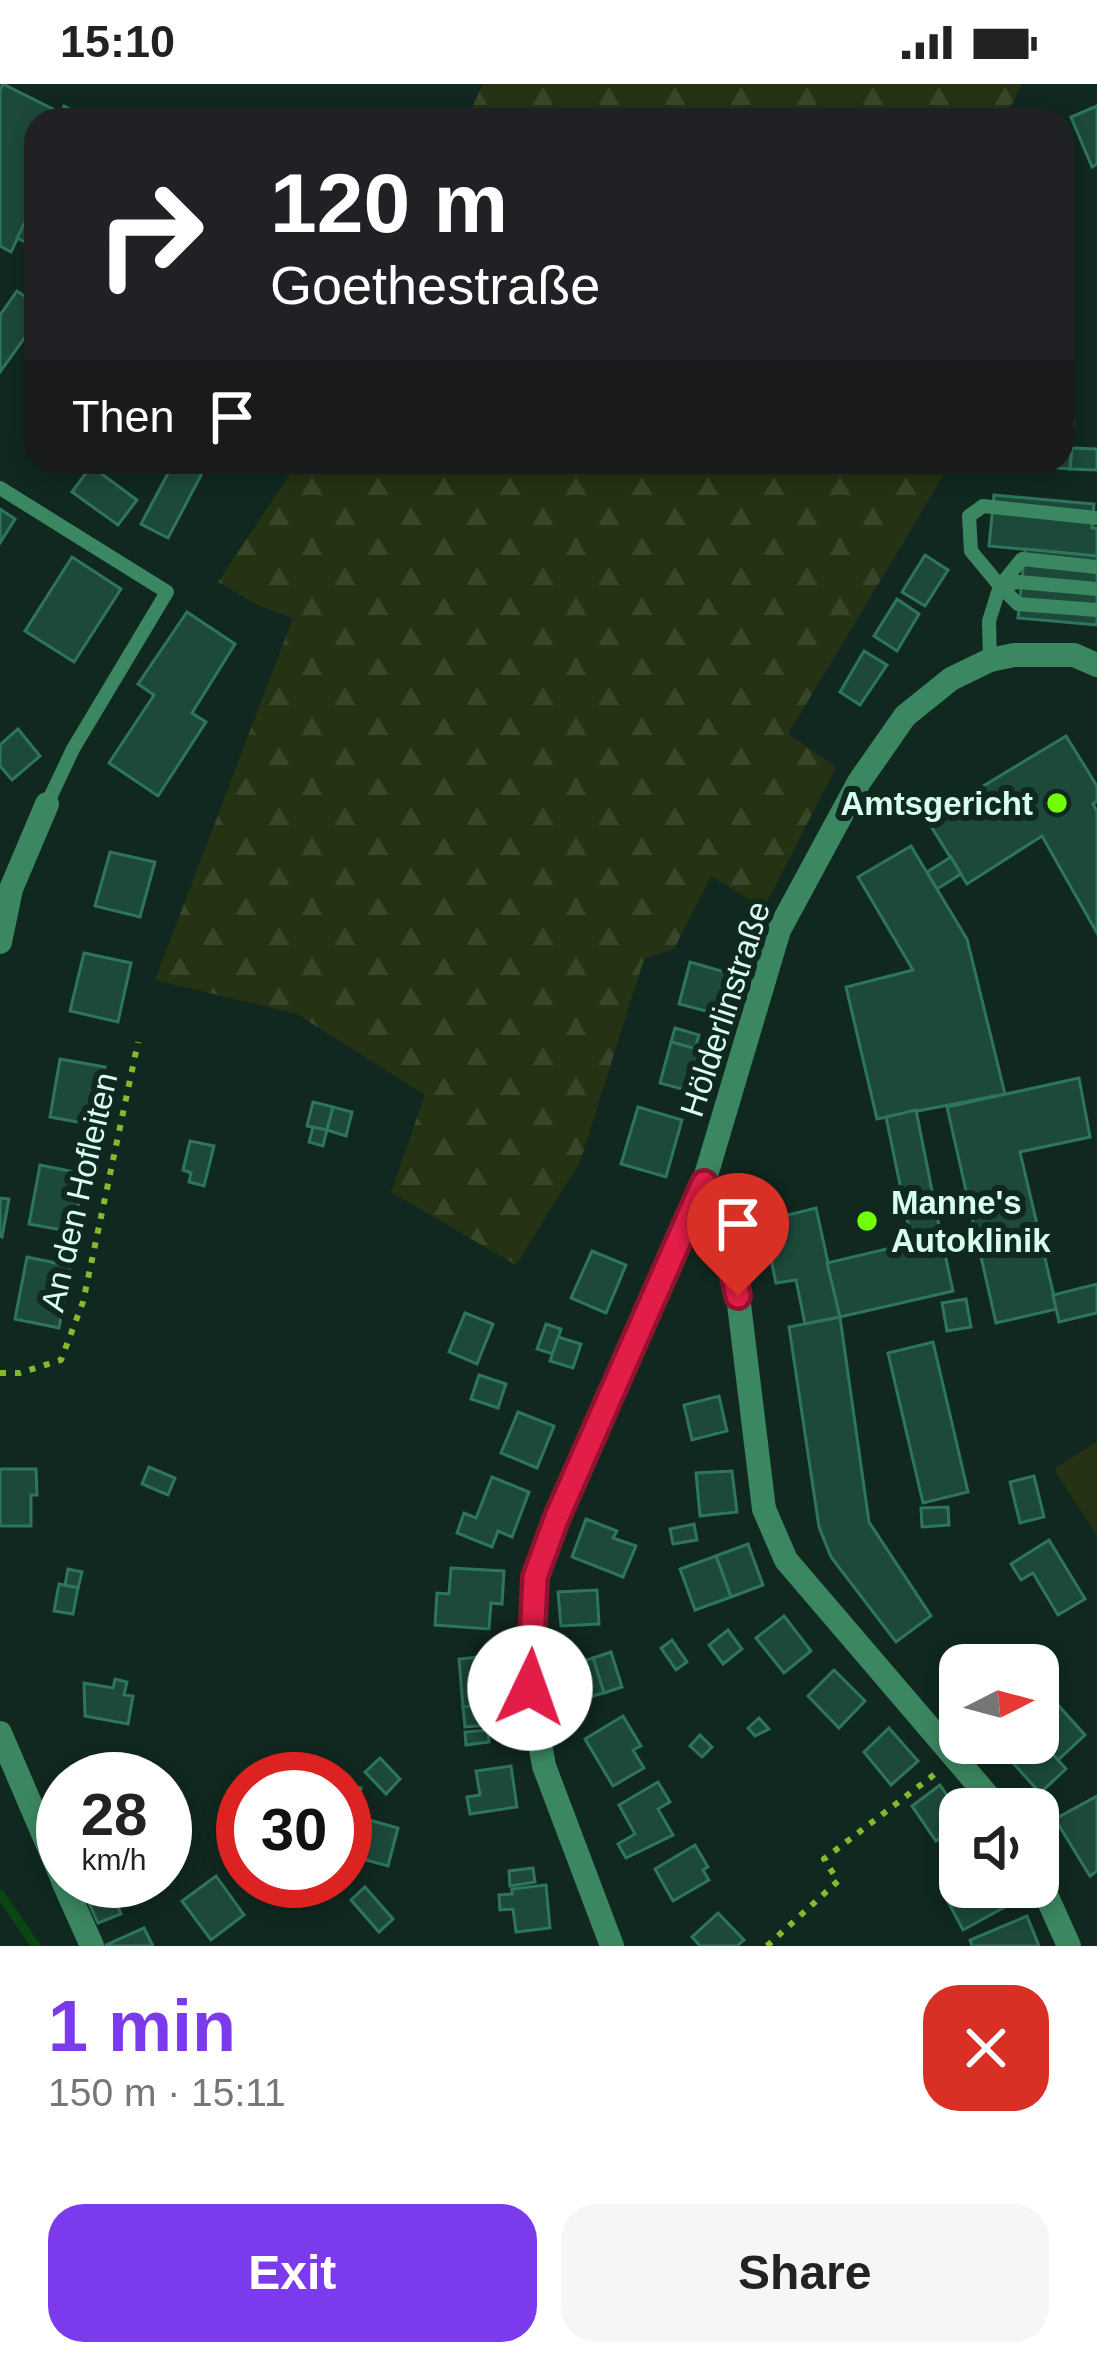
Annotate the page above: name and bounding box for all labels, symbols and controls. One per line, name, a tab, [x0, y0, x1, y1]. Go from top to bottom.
text: 15:10	[60, 16, 175, 67]
icon: right	[72, 156, 228, 312]
text: 120 m	[270, 156, 508, 250]
text: Goethestraße	[270, 255, 600, 315]
icon: arrive	[199, 384, 265, 450]
text: Then	[72, 391, 175, 442]
place label: Amtsgericht	[840, 785, 1033, 822]
marker: Amtsgericht	[1044, 790, 1070, 816]
street label: Hölderlinstraße	[673, 897, 777, 1121]
street label: An den Hofleiten	[34, 1069, 124, 1315]
pin	[687, 1173, 789, 1296]
place label: Manne's Autoklinik	[891, 1184, 1051, 1259]
icon: arrive	[705, 1191, 771, 1257]
marker: Manne's Autoklinik	[854, 1208, 880, 1234]
position arrow	[467, 1625, 593, 1751]
north arrow	[939, 1644, 1059, 1764]
map controls	[939, 1644, 1059, 1908]
speed limit sign: 30	[216, 1752, 372, 1908]
text: 28	[81, 1781, 147, 1848]
button: sound	[939, 1788, 1059, 1908]
text: km/h	[81, 1843, 147, 1876]
button: close	[923, 1985, 1049, 2111]
text: 1 min	[48, 1986, 236, 2066]
text: 150 m · 15:11	[48, 2071, 286, 2114]
button: Exit	[48, 2204, 537, 2342]
button: Share	[561, 2204, 1049, 2342]

